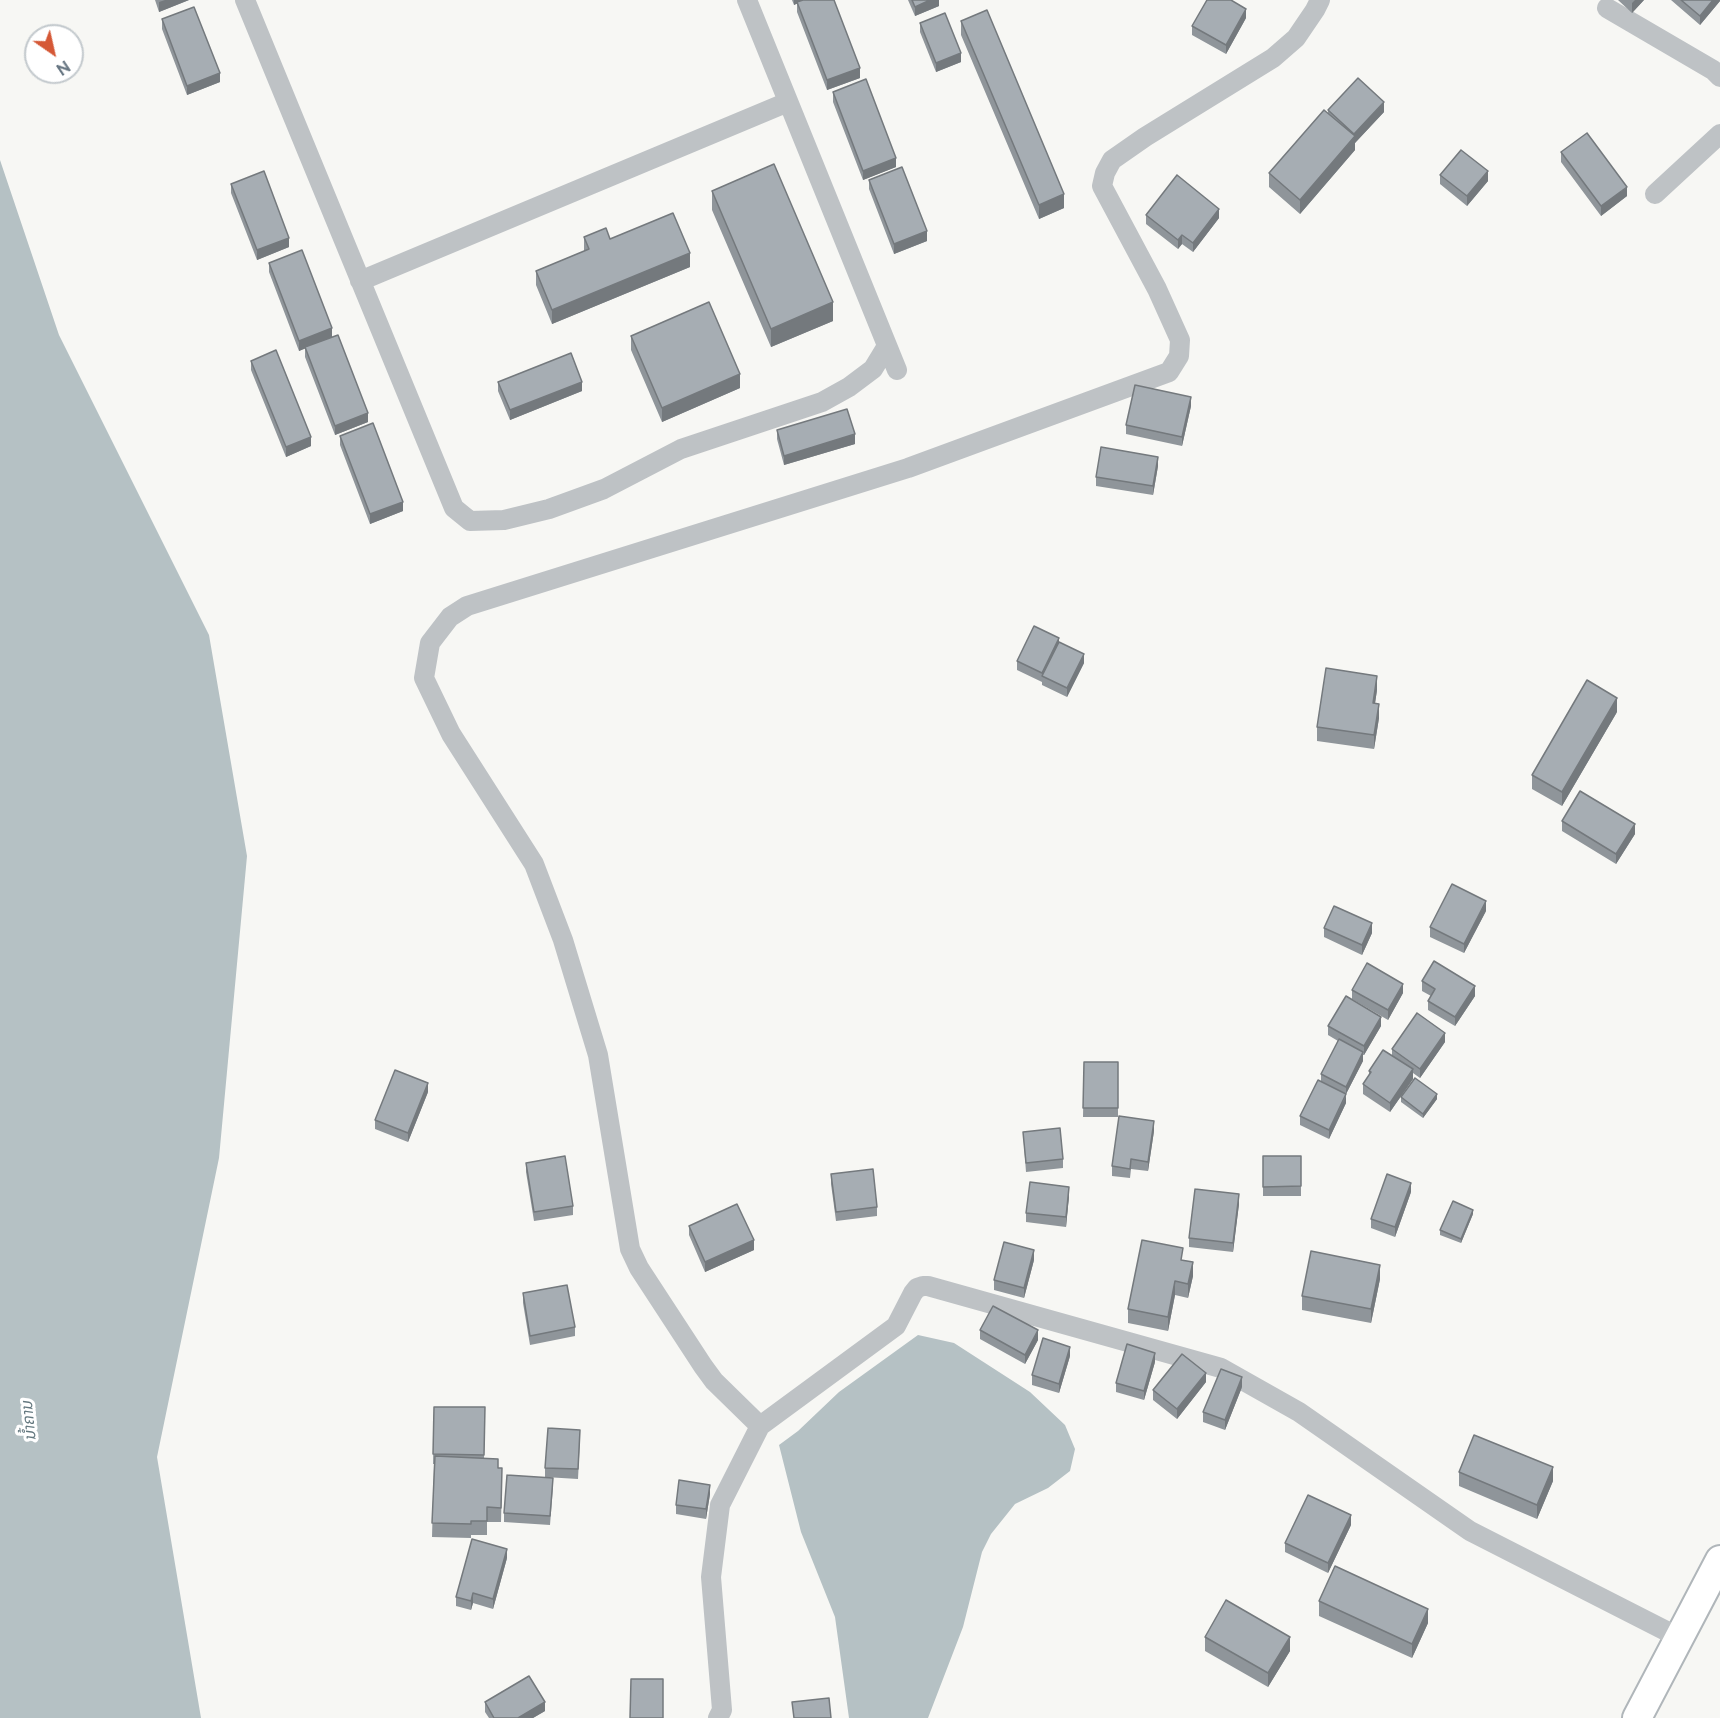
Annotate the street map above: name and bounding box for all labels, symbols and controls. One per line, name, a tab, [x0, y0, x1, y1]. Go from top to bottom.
north arrow	[24, 24, 84, 84]
text: N	[53, 56, 74, 79]
water label: ນ້ຳຄານ	[17, 1400, 41, 1442]

